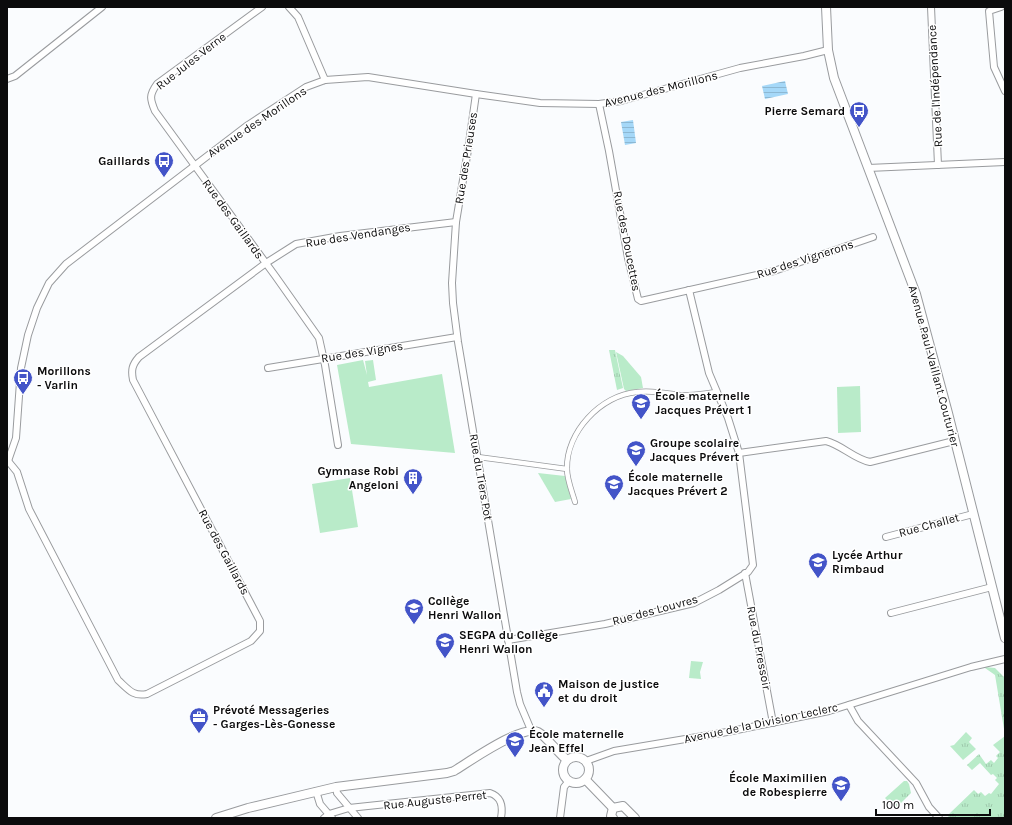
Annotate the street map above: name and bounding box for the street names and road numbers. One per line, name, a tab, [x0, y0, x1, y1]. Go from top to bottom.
street label: Rue de l'Indépendance	[925, 25, 945, 147]
street label: Rue Jules Verne	[153, 29, 229, 93]
street label: Avenue des Morillons	[603, 68, 719, 110]
street label: Avenue des Morillons	[205, 84, 309, 160]
street label: Rue des Prieuses	[452, 111, 480, 205]
street label: Rue des Gaillards	[199, 176, 267, 262]
street label: Rue des Doucettes	[610, 190, 644, 292]
street label: Rue des Vendanges	[305, 220, 411, 250]
street label: Rue des Vignerons	[755, 237, 855, 281]
street label: Avenue Paul-Vaillant Couturier	[906, 284, 962, 449]
street label: Rue des Vignes	[320, 339, 404, 365]
street label: Rue du Tiers Pot	[466, 433, 496, 522]
street label: Rue des Gaillards	[196, 507, 252, 597]
street label: Rue Challet	[897, 510, 961, 540]
street label: Rue des Louvres	[611, 592, 699, 628]
street label: Rue du Pressoir	[744, 605, 774, 692]
street label: Avenue de la Division Leclerc	[683, 700, 839, 746]
street label: Rue Auguste Perret	[383, 788, 488, 812]

